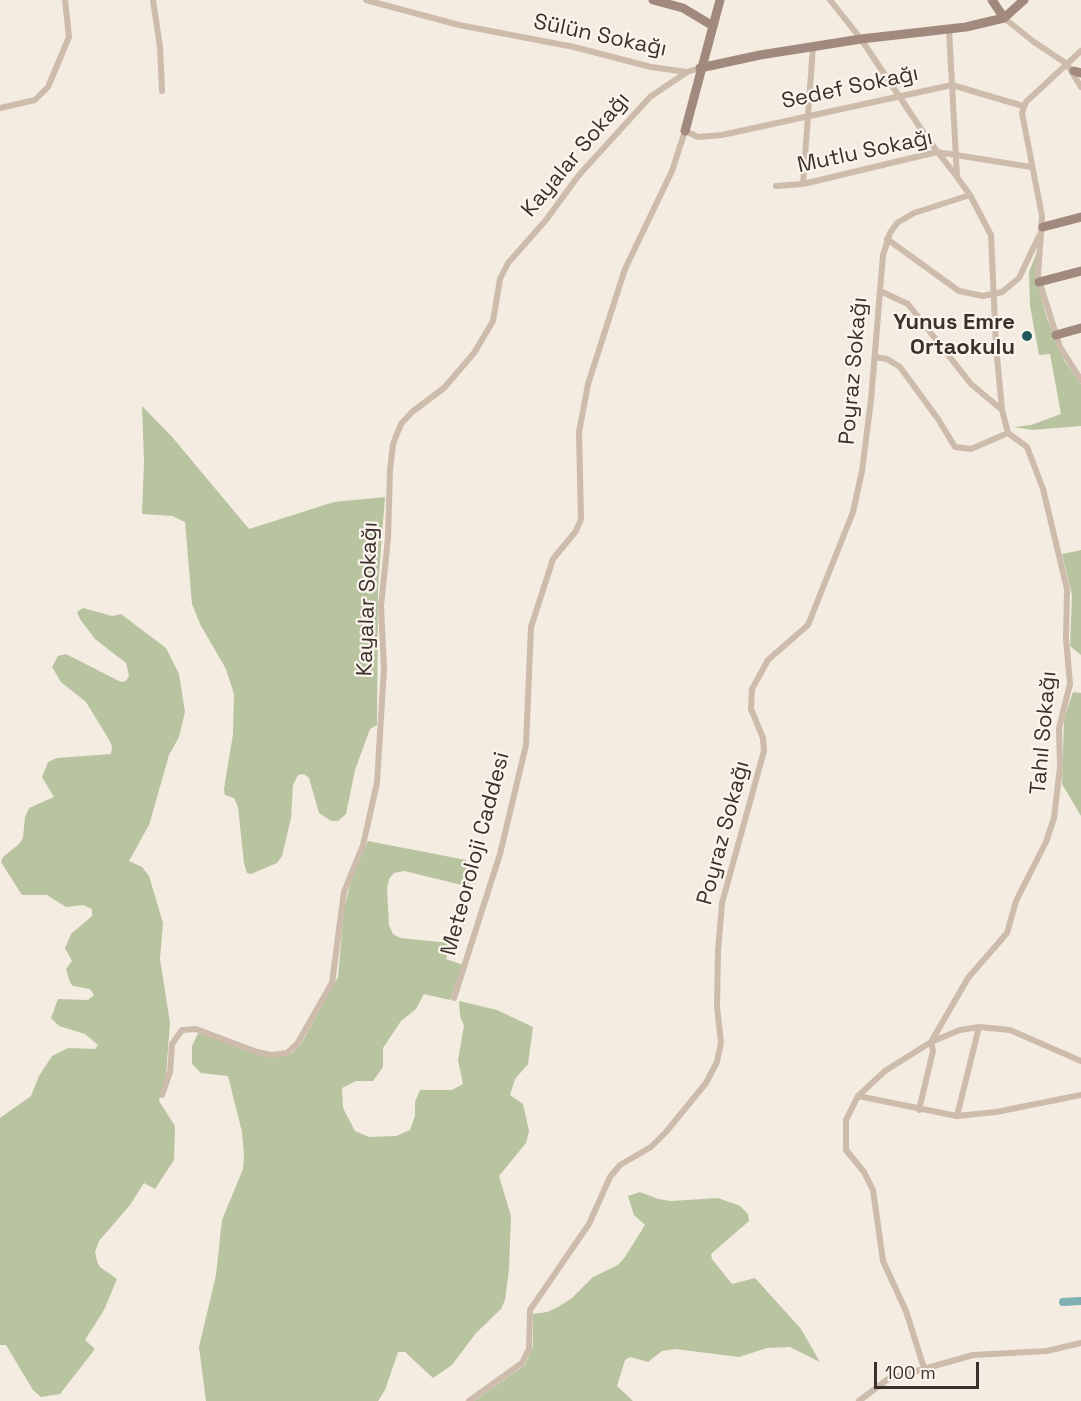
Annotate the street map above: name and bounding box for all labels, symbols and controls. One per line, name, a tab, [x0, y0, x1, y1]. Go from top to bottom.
street label: Sülün Sokağı	[531, 9, 669, 63]
street label: Sedef Sokağı	[779, 61, 921, 115]
street label: Kayalar Sokağı	[516, 87, 636, 223]
street label: Mutlu Sokağı	[795, 125, 935, 179]
street label: Poyraz Sokağı	[834, 296, 874, 446]
place label: Yunus Emre Ortaokulu	[893, 310, 1015, 362]
marker: Yunus Emre Ortaokulu	[1020, 329, 1034, 343]
street label: Kayalar Sokağı	[352, 521, 384, 677]
street label: Tahıl Sokağı	[1025, 670, 1063, 796]
street label: Meteoroloji Caddesi	[436, 749, 516, 959]
street label: Poyraz Sokağı	[692, 758, 756, 908]
scale bar	[877, 1350, 982, 1388]
text: 100 m	[885, 1361, 936, 1384]

